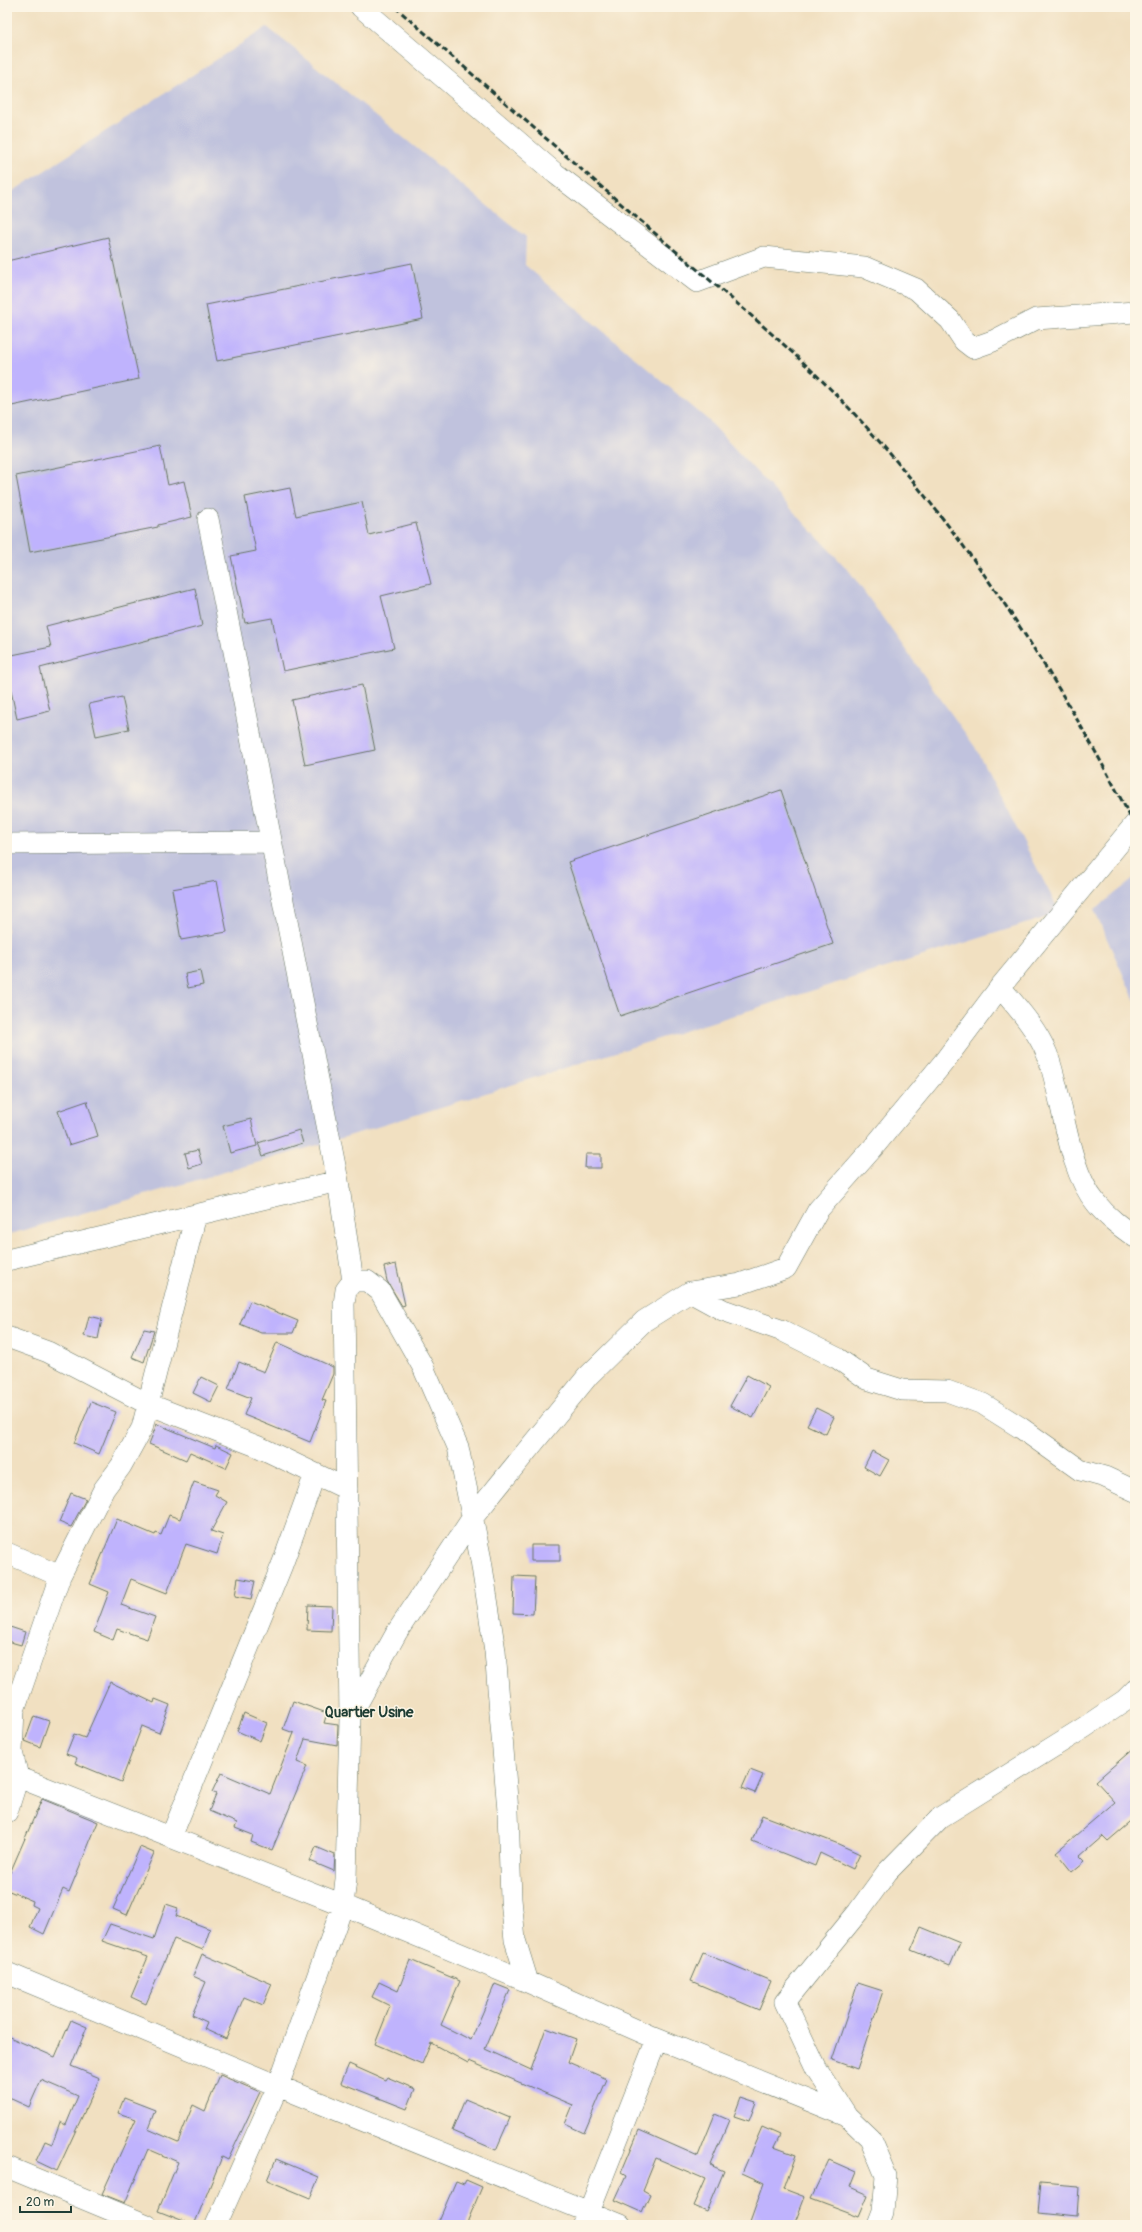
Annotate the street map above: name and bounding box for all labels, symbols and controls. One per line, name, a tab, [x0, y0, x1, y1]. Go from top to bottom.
district label: Quartier Usine	[325, 1703, 414, 1722]
scale bar	[20, 2188, 71, 2214]
text: 20 m	[26, 2195, 55, 2210]

